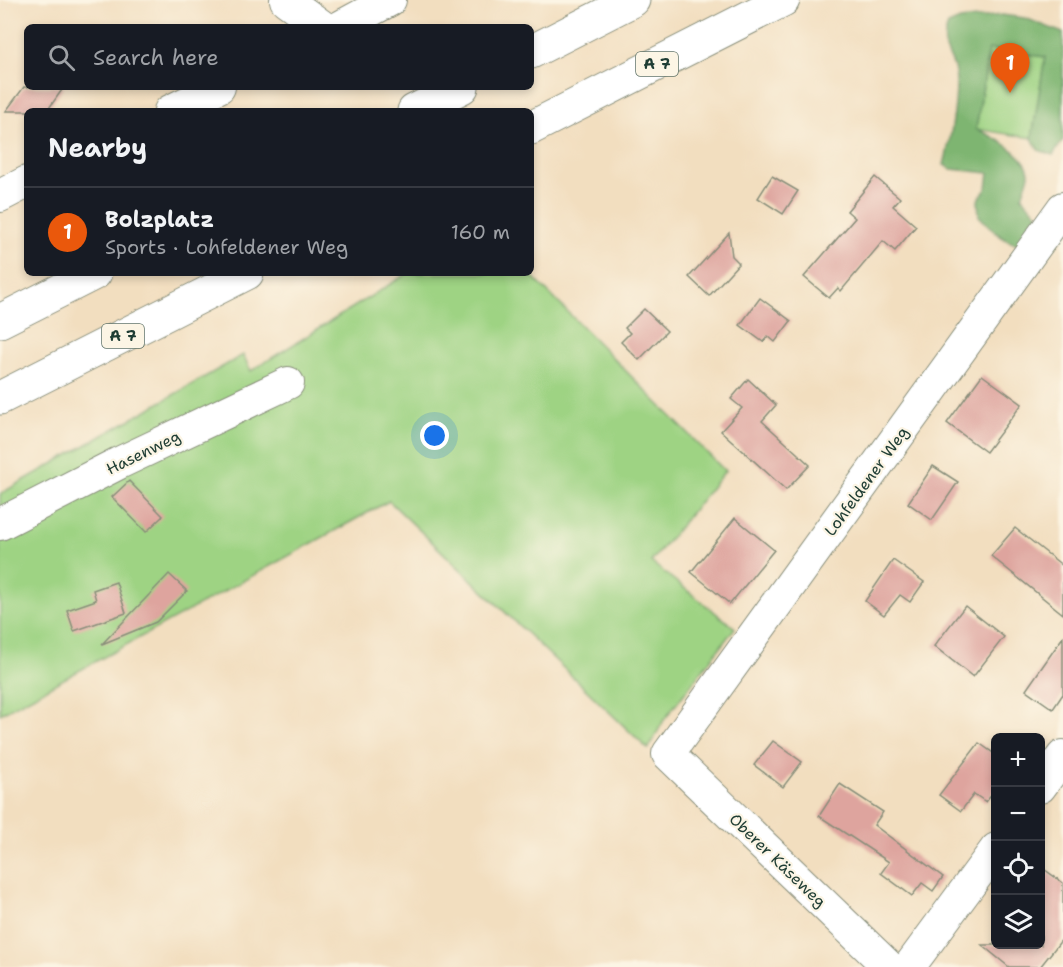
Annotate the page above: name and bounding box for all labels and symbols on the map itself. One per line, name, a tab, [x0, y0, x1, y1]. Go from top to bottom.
pin: 1	[990, 44, 1030, 93]
road number: A 7	[636, 52, 678, 76]
road number: A 7	[102, 324, 144, 348]
your location	[420, 421, 449, 450]
street label: Lohfeldener Weg	[820, 422, 913, 540]
street label: Hasenweg	[103, 425, 184, 479]
street label: Oberer Käseweg	[725, 809, 831, 912]

